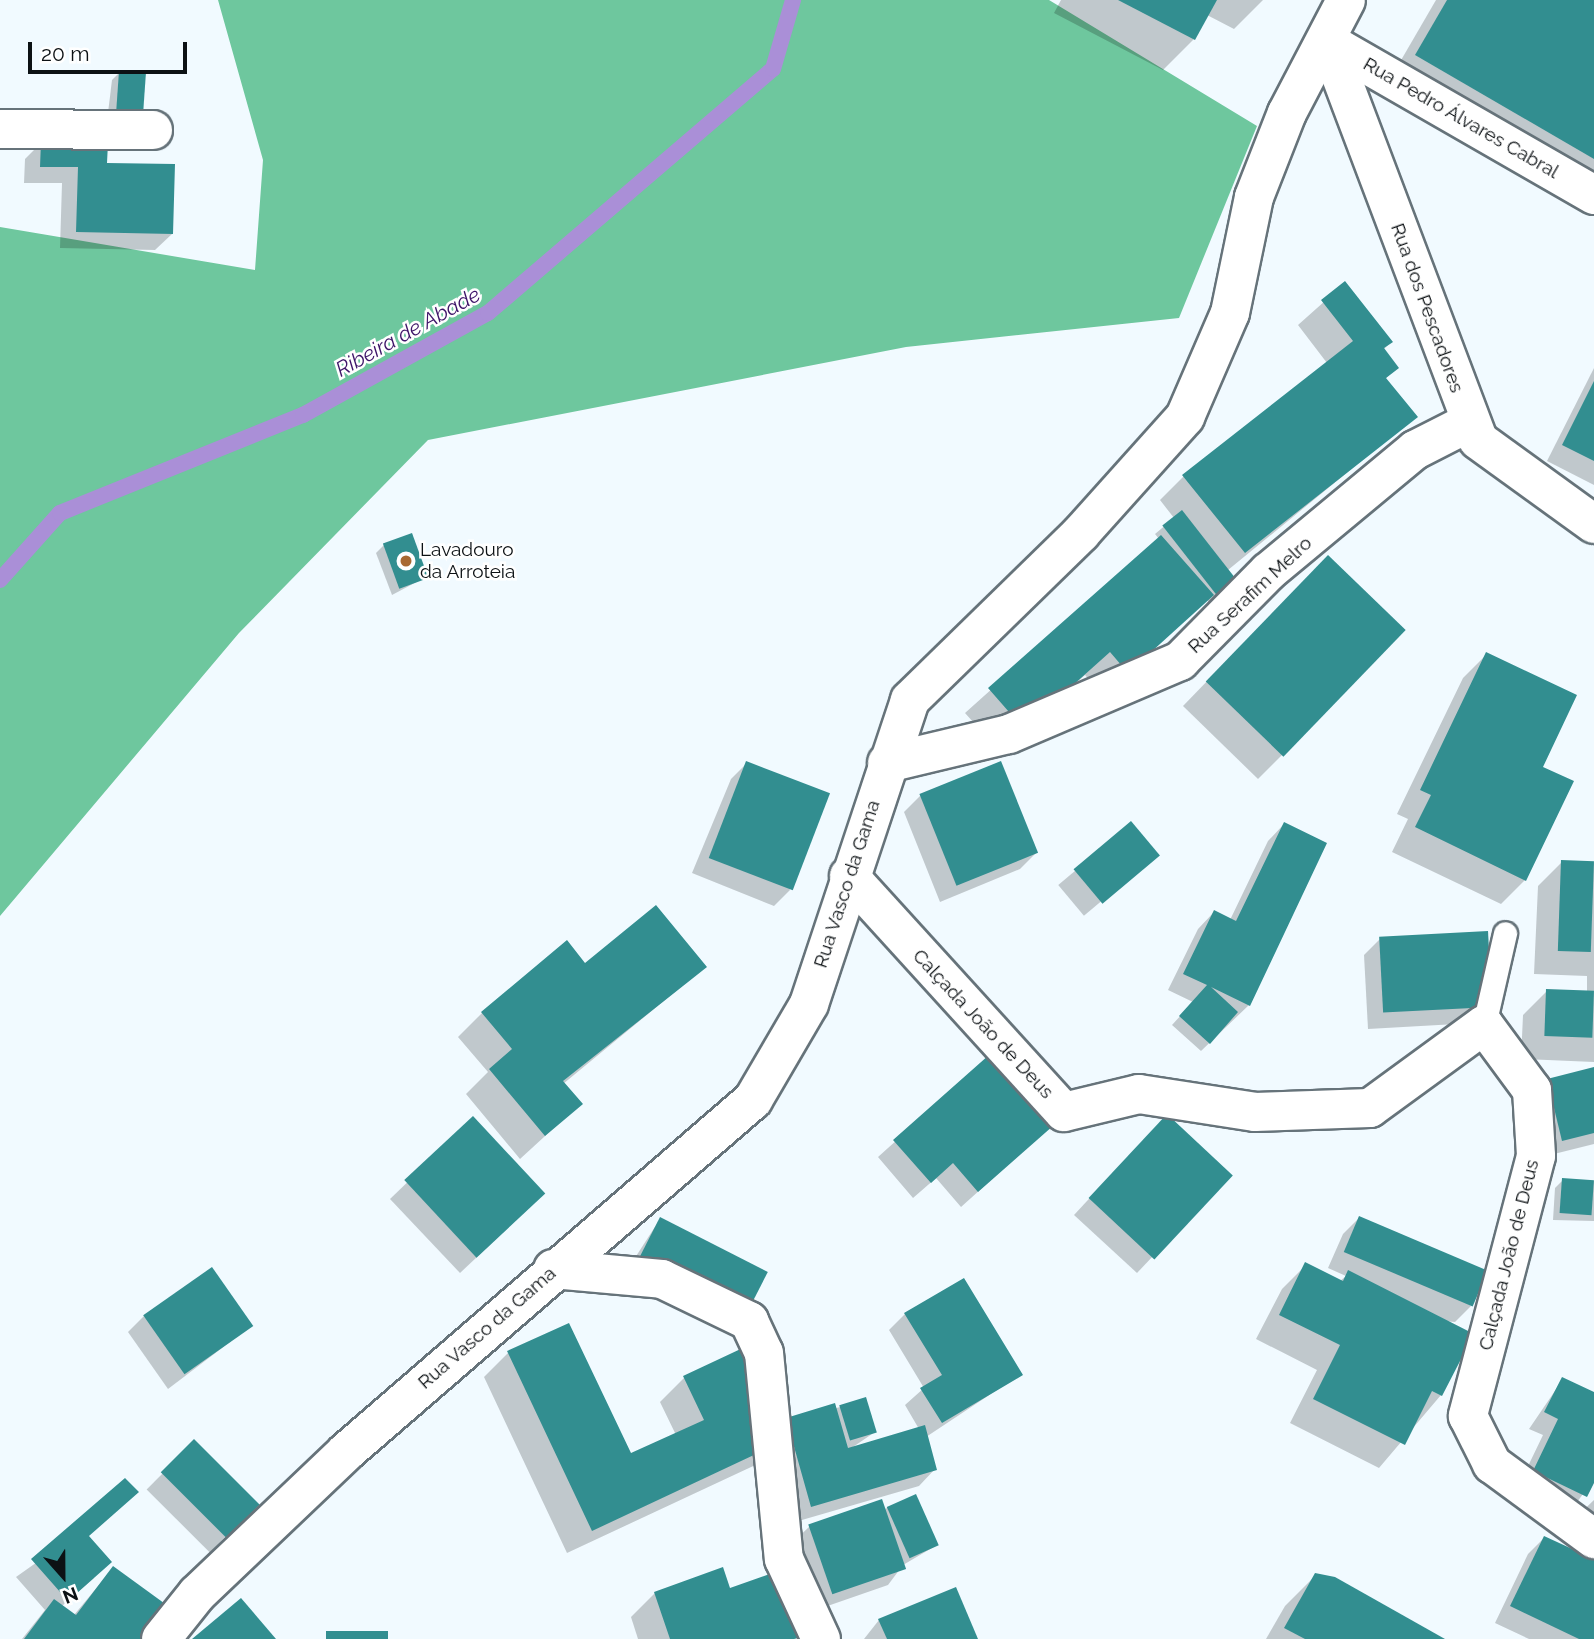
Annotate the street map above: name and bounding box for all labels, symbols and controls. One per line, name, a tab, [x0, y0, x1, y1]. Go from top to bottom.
scale bar	[32, 28, 191, 72]
text: 20 m	[41, 41, 89, 66]
street label: Rua Pedro Álvares Cabral	[1359, 52, 1563, 184]
street label: Rua dos Pescadores	[1386, 220, 1468, 396]
water label: Ribeira de Abade	[331, 282, 485, 382]
street label: Rua Serafim Melro	[1183, 532, 1317, 658]
place label: Lavadouro da Arroteia	[420, 539, 516, 583]
marker: Lavadouro da Arroteia	[398, 553, 414, 569]
street label: Rua Vasco da Gama	[809, 797, 885, 971]
street label: Calçada João de Deus	[908, 944, 1058, 1104]
street label: Calçada João de Deus	[1474, 1157, 1544, 1353]
street label: Rua Vasco da Gama	[413, 1262, 561, 1394]
north arrow	[28, 1541, 98, 1611]
text: N	[60, 1583, 81, 1608]

